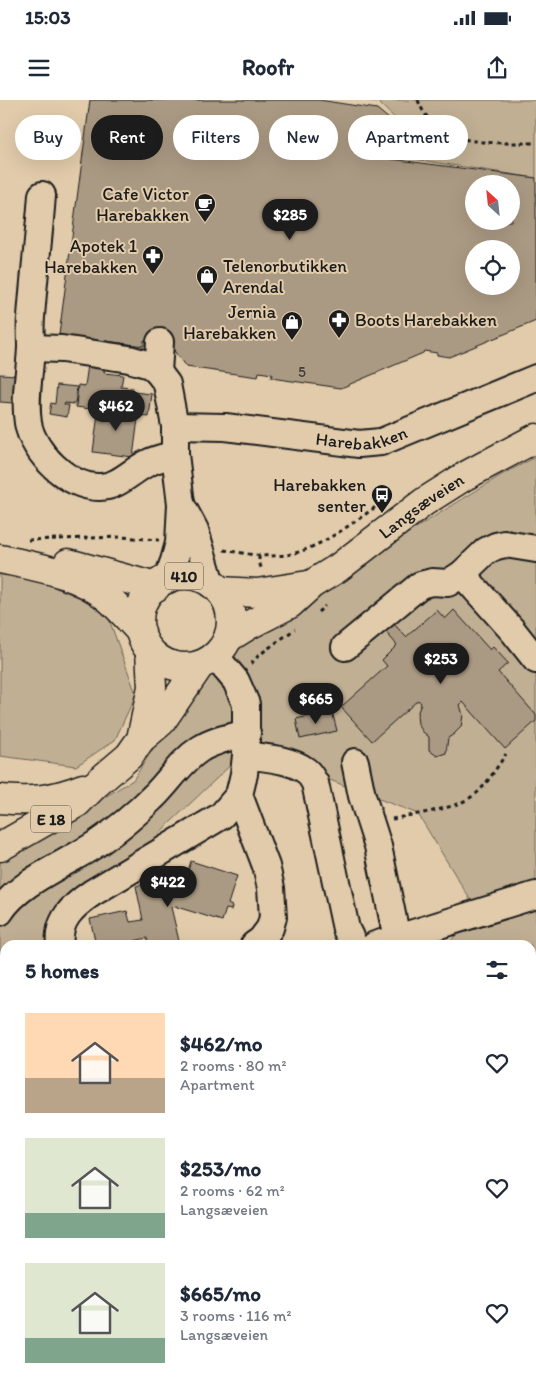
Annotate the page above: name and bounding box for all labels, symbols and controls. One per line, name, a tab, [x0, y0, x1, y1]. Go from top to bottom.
text: 15:03	[25, 6, 71, 29]
icon: menu	[25, 54, 53, 82]
text: Roofr	[242, 54, 294, 81]
icon: share	[483, 54, 511, 82]
chip: Buy	[15, 115, 81, 160]
chip: Rent	[91, 115, 163, 160]
chip: Filters	[173, 115, 259, 160]
chip: New	[269, 115, 338, 160]
chip: Apartment	[348, 115, 468, 160]
north arrow	[465, 175, 520, 230]
map controls	[465, 175, 520, 295]
place label: Cafe Victor Harebakken	[96, 183, 190, 226]
cafe icon: Cafe Victor Harebakken	[193, 192, 217, 223]
pin: $285	[260, 198, 320, 241]
text: $285	[273, 205, 307, 224]
place label: Apotek 1 Harebakken	[44, 235, 137, 278]
button: locate	[465, 240, 520, 295]
pharmacy icon: Apotek 1 Harebakken	[141, 244, 165, 275]
place label: Telenorbutikken Arendal	[223, 255, 347, 298]
shop icon: Telenorbutikken Arendal	[195, 264, 219, 295]
place label: Jernia Harebakken	[183, 301, 277, 344]
pharmacy icon: Boots Harebakken	[327, 308, 351, 339]
place label: Boots Harebakken	[355, 309, 497, 331]
shop icon: Jernia Harebakken	[280, 310, 304, 341]
house number: 5	[298, 363, 306, 381]
pin: $462	[86, 390, 146, 432]
text: $462	[99, 396, 133, 415]
street label: Harebakken	[314, 421, 411, 455]
street label: Langsæveien	[374, 468, 468, 544]
place label: Harebakken senter	[273, 474, 367, 517]
bus stop icon: Harebakken senter	[370, 483, 394, 514]
road number: 410	[165, 562, 203, 590]
pin: $253	[411, 642, 471, 685]
text: $253	[424, 649, 458, 668]
pin: $665	[286, 682, 346, 725]
text: $665	[299, 689, 333, 708]
road number: E 18	[31, 806, 71, 832]
pin: $422	[138, 866, 198, 908]
text: $422	[151, 872, 185, 891]
icon: filters	[483, 956, 511, 984]
text: 5 homes	[25, 958, 99, 983]
text: $462/mo	[180, 1031, 263, 1056]
icon: home	[65, 1033, 125, 1093]
icon: heart	[483, 1049, 511, 1077]
text: 2 rooms · 80 m²	[180, 1056, 286, 1075]
text: Apartment	[180, 1075, 255, 1094]
text: $253/mo	[180, 1156, 261, 1181]
icon: home	[65, 1158, 125, 1218]
icon: heart	[483, 1174, 511, 1202]
text: 2 rooms · 62 m²	[180, 1181, 285, 1200]
text: Langsæveien	[180, 1200, 268, 1219]
text: $665/mo	[180, 1281, 261, 1306]
icon: home	[65, 1283, 125, 1343]
icon: heart	[483, 1299, 511, 1327]
text: 3 rooms · 116 m²	[180, 1306, 291, 1325]
text: Langsæveien	[180, 1325, 268, 1344]

